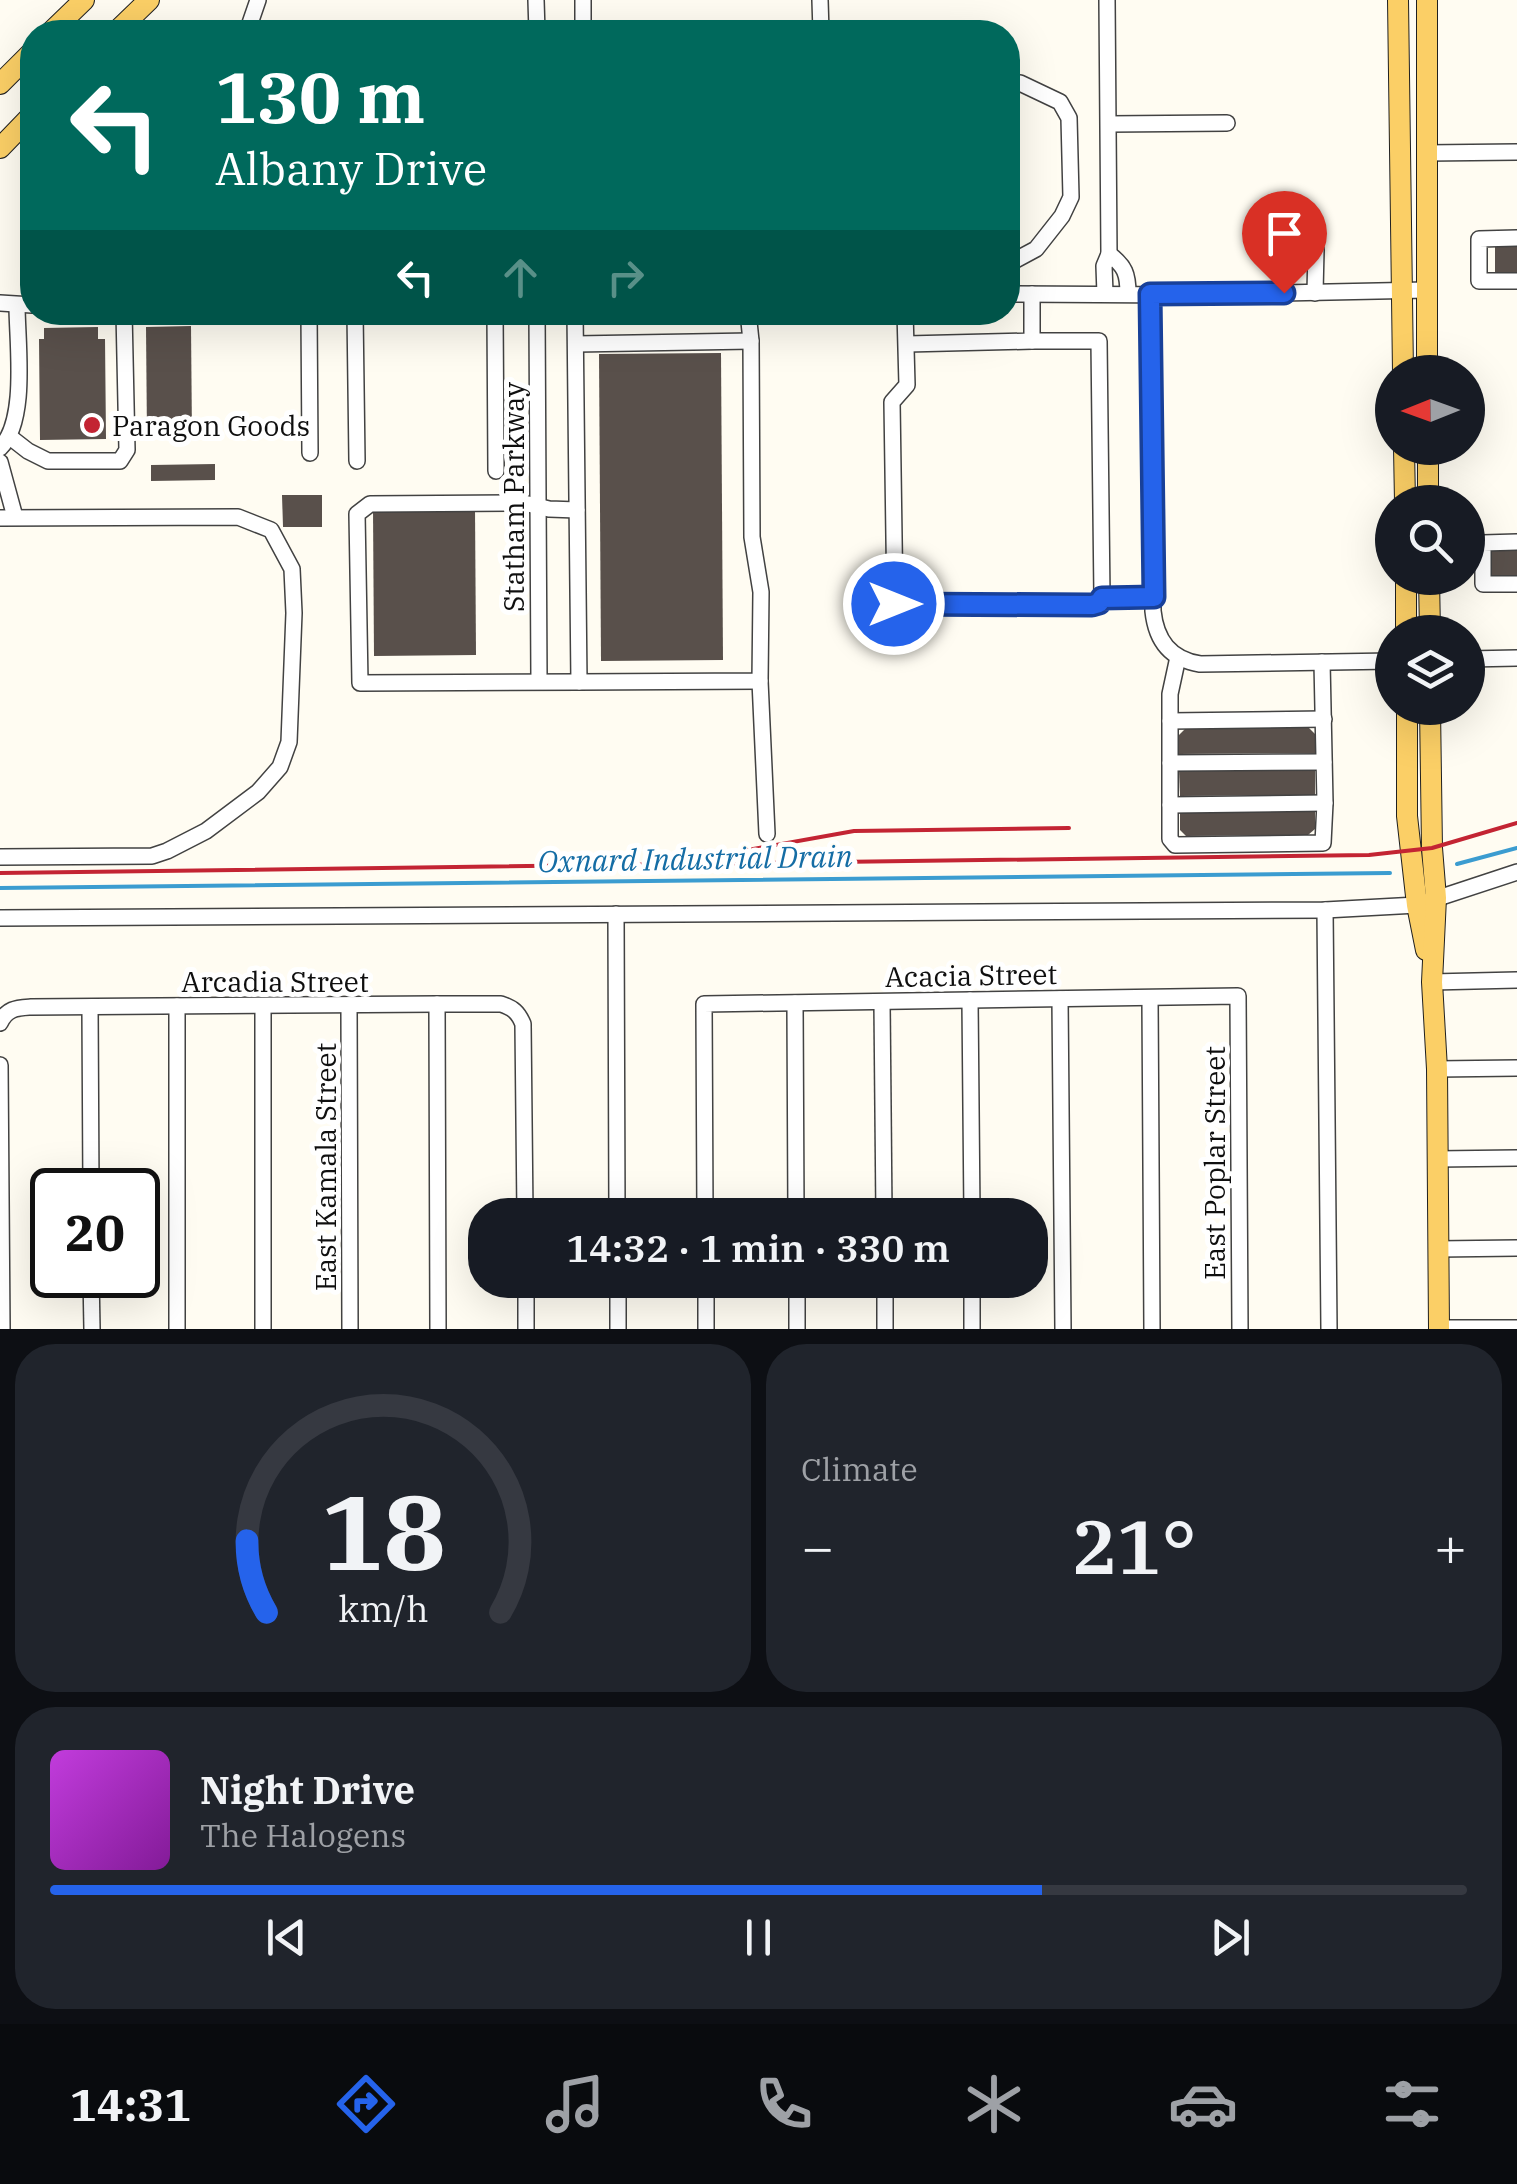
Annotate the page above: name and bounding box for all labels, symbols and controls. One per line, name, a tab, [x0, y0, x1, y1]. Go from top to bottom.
text: 130 m	[215, 51, 425, 142]
icon: left	[50, 60, 180, 190]
text: Albany Drive	[215, 139, 487, 197]
pin	[1242, 191, 1327, 294]
icon: arrive	[1257, 206, 1312, 261]
icon: left	[388, 250, 443, 305]
icon: ahead	[493, 250, 548, 305]
icon: right	[598, 250, 653, 305]
north arrow	[1375, 355, 1485, 465]
map controls	[1375, 355, 1485, 725]
street label: Statham Parkway	[495, 382, 532, 612]
place label: Paragon Goods	[112, 407, 310, 444]
marker: Paragon Goods	[81, 414, 103, 436]
button: search	[1375, 485, 1485, 595]
position arrow	[842, 552, 946, 656]
button: layers	[1375, 615, 1485, 725]
water label: Oxnard Industrial Drain	[537, 836, 853, 880]
street label: Acacia Street	[884, 955, 1058, 995]
street label: Arcadia Street	[181, 963, 369, 1000]
street label: East Kamala Street	[307, 1043, 344, 1291]
street label: East Poplar Street	[1196, 1046, 1233, 1280]
speed limit sign: 20	[30, 1168, 160, 1298]
text: 14:32 · 1 min · 330 m	[566, 1223, 950, 1272]
text: Climate	[801, 1448, 918, 1490]
text: 18	[321, 1463, 445, 1599]
text: 21°	[1071, 1497, 1197, 1595]
text: −	[801, 1511, 834, 1582]
text: +	[1434, 1511, 1467, 1582]
text: km/h	[338, 1585, 428, 1632]
text: Night Drive	[200, 1765, 415, 1814]
text: The Halogens	[200, 1814, 406, 1856]
icon: previous	[259, 1910, 314, 1965]
icon: pause	[731, 1910, 786, 1965]
icon: next	[1203, 1910, 1258, 1965]
icon: directions	[331, 2069, 401, 2139]
icon: music	[540, 2069, 610, 2139]
icon: phone	[749, 2069, 819, 2139]
icon: climate	[959, 2069, 1029, 2139]
icon: car	[1168, 2069, 1238, 2139]
icon: filters	[1377, 2069, 1447, 2139]
text: 14:31	[70, 2075, 191, 2133]

